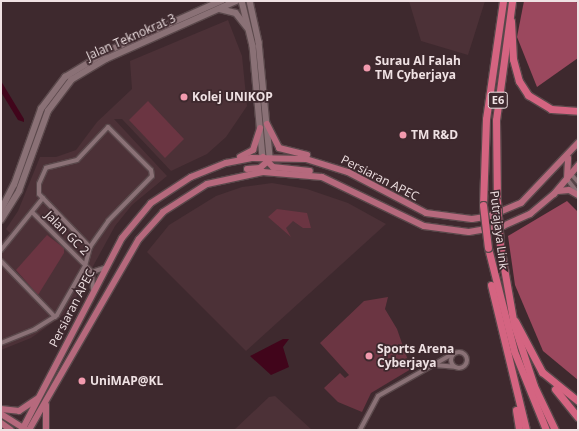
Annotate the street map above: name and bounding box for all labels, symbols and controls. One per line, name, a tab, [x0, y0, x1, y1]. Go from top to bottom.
street label: Jalan Teknokrat 3	[84, 11, 178, 63]
place label: Surau Al Falah TM Cyberjaya	[375, 54, 461, 82]
marker: Surau Al Falah TM Cyberjaya	[362, 63, 372, 73]
place label: Kolej UNIKOP	[192, 90, 273, 104]
road number: E6	[487, 91, 509, 109]
marker: Kolej UNIKOP	[179, 92, 189, 102]
place label: TM R&D	[411, 128, 458, 142]
marker: TM R&D	[398, 130, 408, 140]
street label: Persiaran APEC	[339, 152, 421, 204]
street label: Putrajaya Link	[487, 190, 511, 270]
street label: Jalan GC 2	[42, 208, 92, 258]
street label: Persiaran APEC	[46, 267, 98, 349]
place label: Sports Arena Cyberjaya	[377, 342, 454, 370]
marker: Sports Arena Cyberjaya	[364, 351, 374, 361]
place label: UniMAP@KL	[90, 374, 163, 388]
marker: UniMAP@KL	[77, 376, 87, 386]

